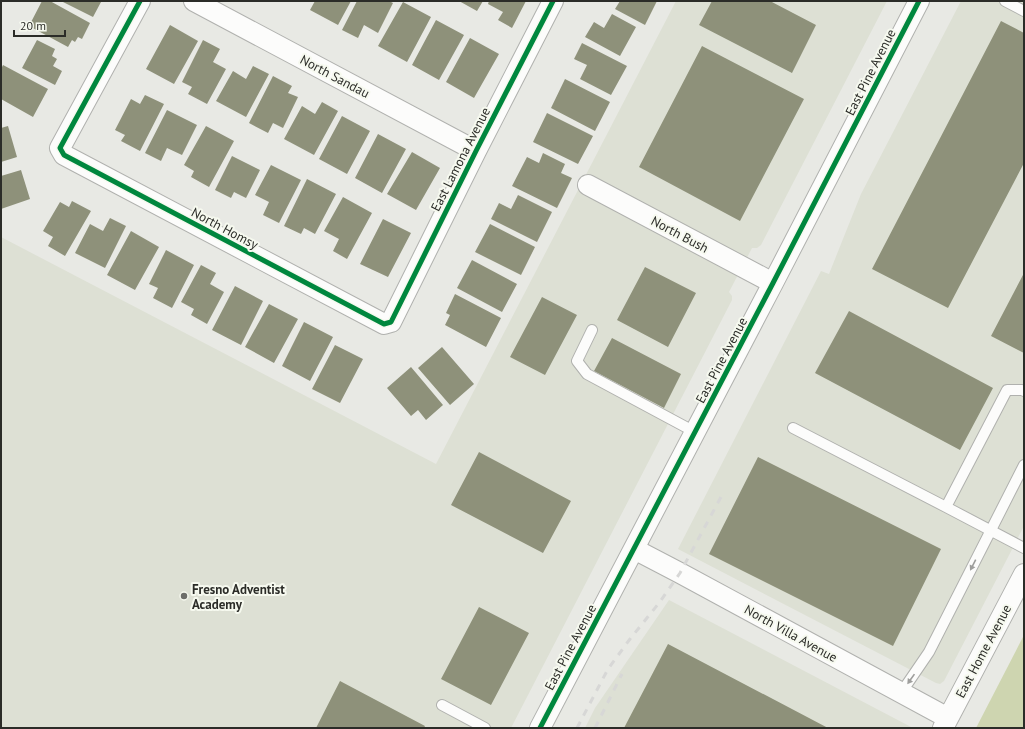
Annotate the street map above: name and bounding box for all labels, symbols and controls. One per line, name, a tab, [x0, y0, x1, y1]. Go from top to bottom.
scale bar	[14, 12, 65, 38]
text: 20 m	[20, 18, 46, 33]
street label: East Pine Avenue	[841, 26, 900, 118]
street label: North Sandau	[297, 51, 373, 102]
street label: East Lamona Avenue	[427, 104, 494, 214]
street label: North Homsy	[188, 204, 261, 253]
street label: North Bush	[648, 212, 711, 257]
street label: East Pine Avenue	[692, 314, 751, 406]
one-way arrow	[970, 559, 976, 571]
place label: Fresno Adventist Academy	[192, 581, 285, 613]
marker: Fresno Adventist Academy	[179, 591, 189, 601]
street label: East Pine Avenue	[541, 601, 600, 693]
street label: North Villa Avenue	[741, 601, 840, 666]
street label: East Home Avenue	[952, 602, 1015, 701]
one-way arrow	[907, 673, 914, 685]

